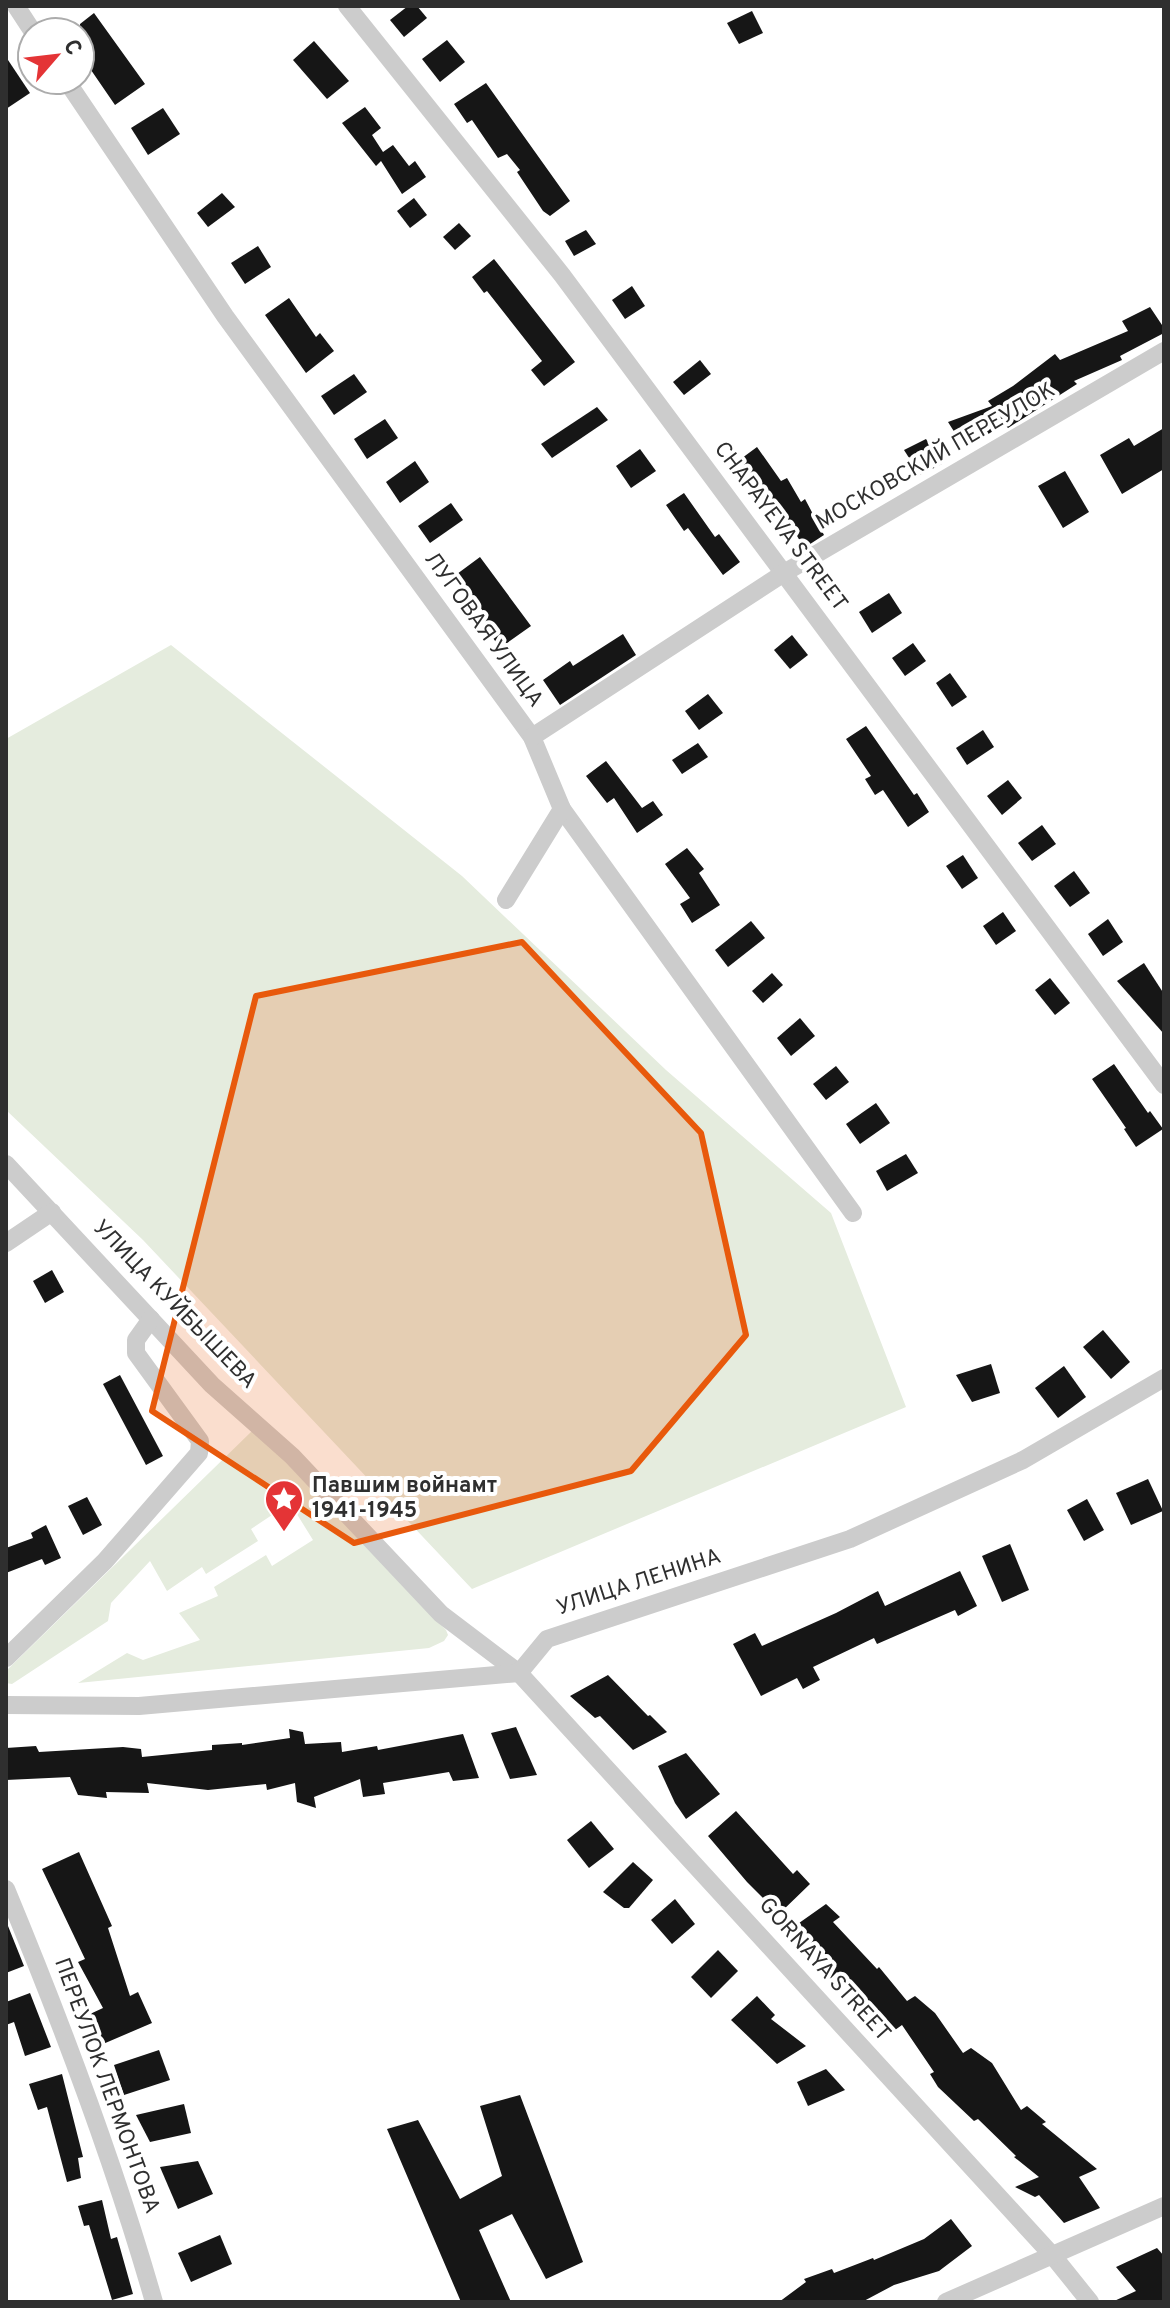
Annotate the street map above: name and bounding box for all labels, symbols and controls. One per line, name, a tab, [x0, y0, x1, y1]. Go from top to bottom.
north arrow	[16, 16, 96, 96]
text: С	[56, 35, 87, 60]
street label: МОСКОВСКИЙ ПЕРЕУЛОК	[810, 375, 1060, 537]
street label: CHAPAYEVA STREET	[707, 437, 853, 617]
street label: ЛУГОВАЯ УЛИЦА	[418, 547, 548, 713]
street label: УЛИЦА КУЙБЫШЕВА	[86, 1213, 264, 1395]
place label: Павшим войнамт 1941-1945	[312, 1473, 497, 1525]
place icon: Павшим войнамт 1941-1945	[263, 1478, 305, 1533]
street label: УЛИЦА ЛЕНИНА	[553, 1544, 725, 1622]
street label: GORNAYA STREET	[752, 1892, 896, 2048]
street label: ПЕРЕУЛОК ЛЕРМОНТОВА	[47, 1955, 165, 2217]

